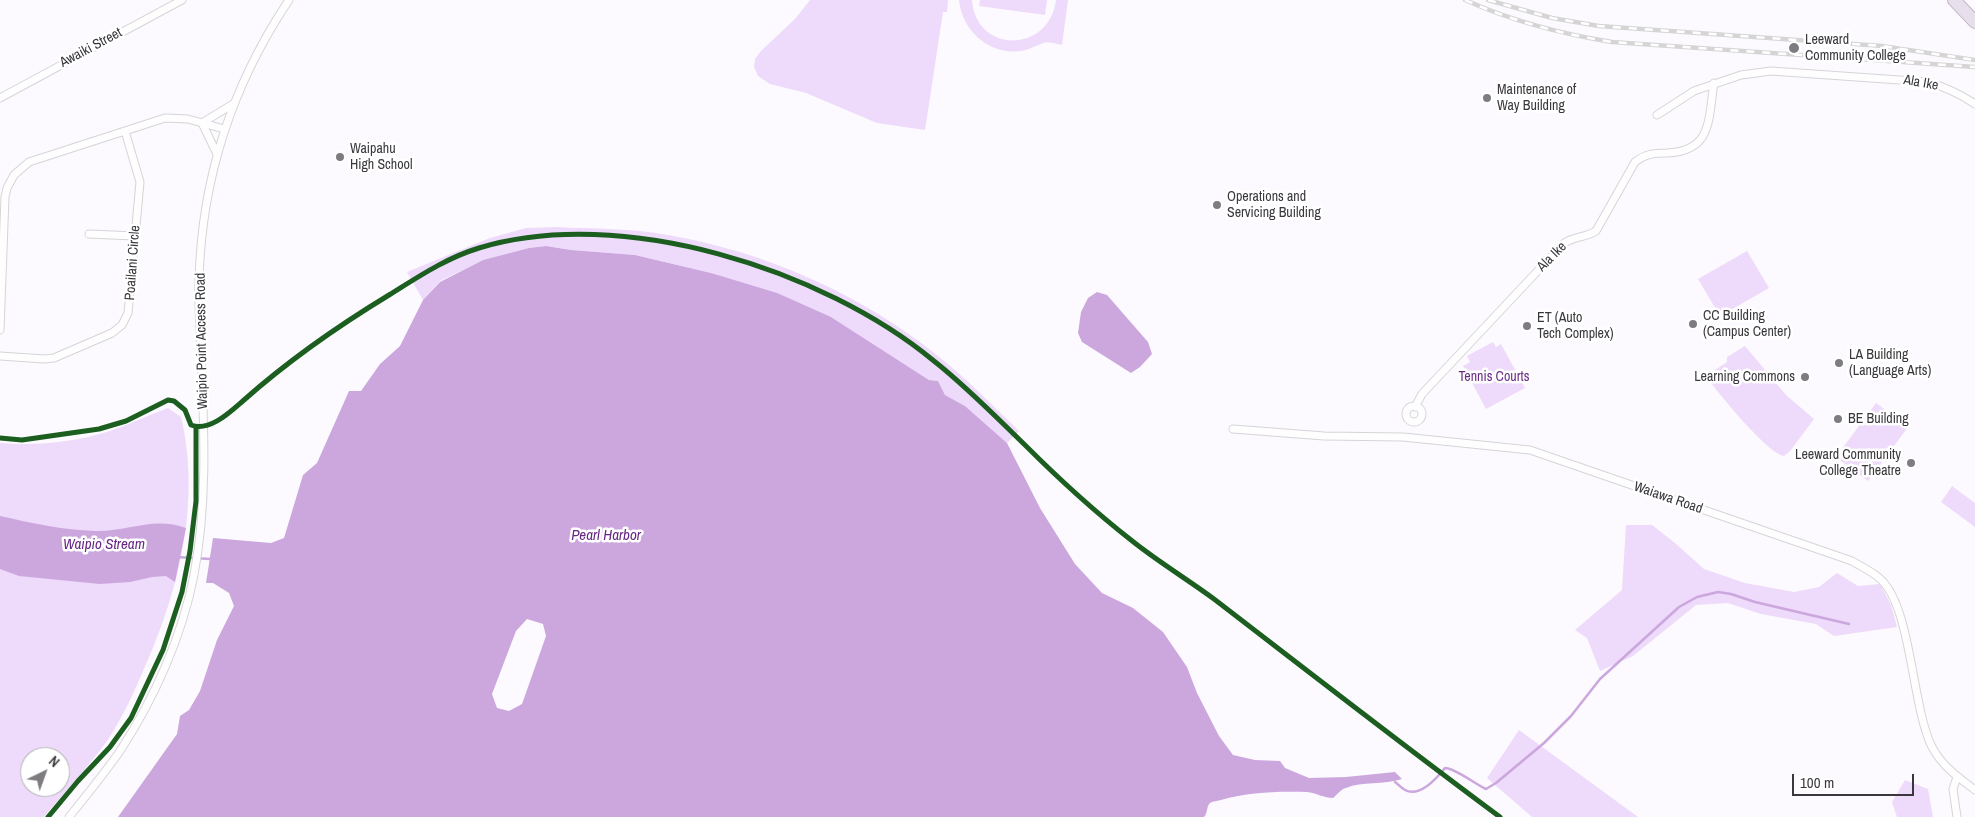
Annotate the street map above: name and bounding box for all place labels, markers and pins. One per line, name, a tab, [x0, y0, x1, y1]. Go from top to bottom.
place label: Leeward Community College	[1805, 32, 1906, 64]
marker: Leeward Community College	[1787, 41, 1801, 55]
place label: Maintenance of Way Building	[1497, 82, 1576, 114]
marker: Maintenance of Way Building	[1481, 92, 1493, 104]
place label: Waipahu High School	[350, 141, 413, 174]
marker: Waipahu High School	[334, 151, 346, 163]
place label: Operations and Servicing Building	[1227, 189, 1321, 222]
marker: Operations and Servicing Building	[1211, 199, 1223, 211]
place label: CC Building (Campus Center)	[1703, 308, 1791, 341]
place label: ET (Auto Tech Complex)	[1537, 310, 1614, 342]
marker: CC Building (Campus Center)	[1687, 318, 1699, 330]
marker: ET (Auto Tech Complex)	[1521, 320, 1533, 332]
place label: LA Building (Language Arts)	[1849, 347, 1931, 380]
marker: LA Building (Language Arts)	[1833, 357, 1845, 369]
place label: Learning Commons	[1694, 369, 1795, 385]
marker: Learning Commons	[1799, 371, 1811, 383]
place label: BE Building	[1848, 411, 1909, 427]
marker: BE Building	[1832, 413, 1844, 425]
place label: Leeward Community College Theatre	[1795, 447, 1901, 480]
marker: Leeward Community College Theatre	[1905, 457, 1917, 469]

